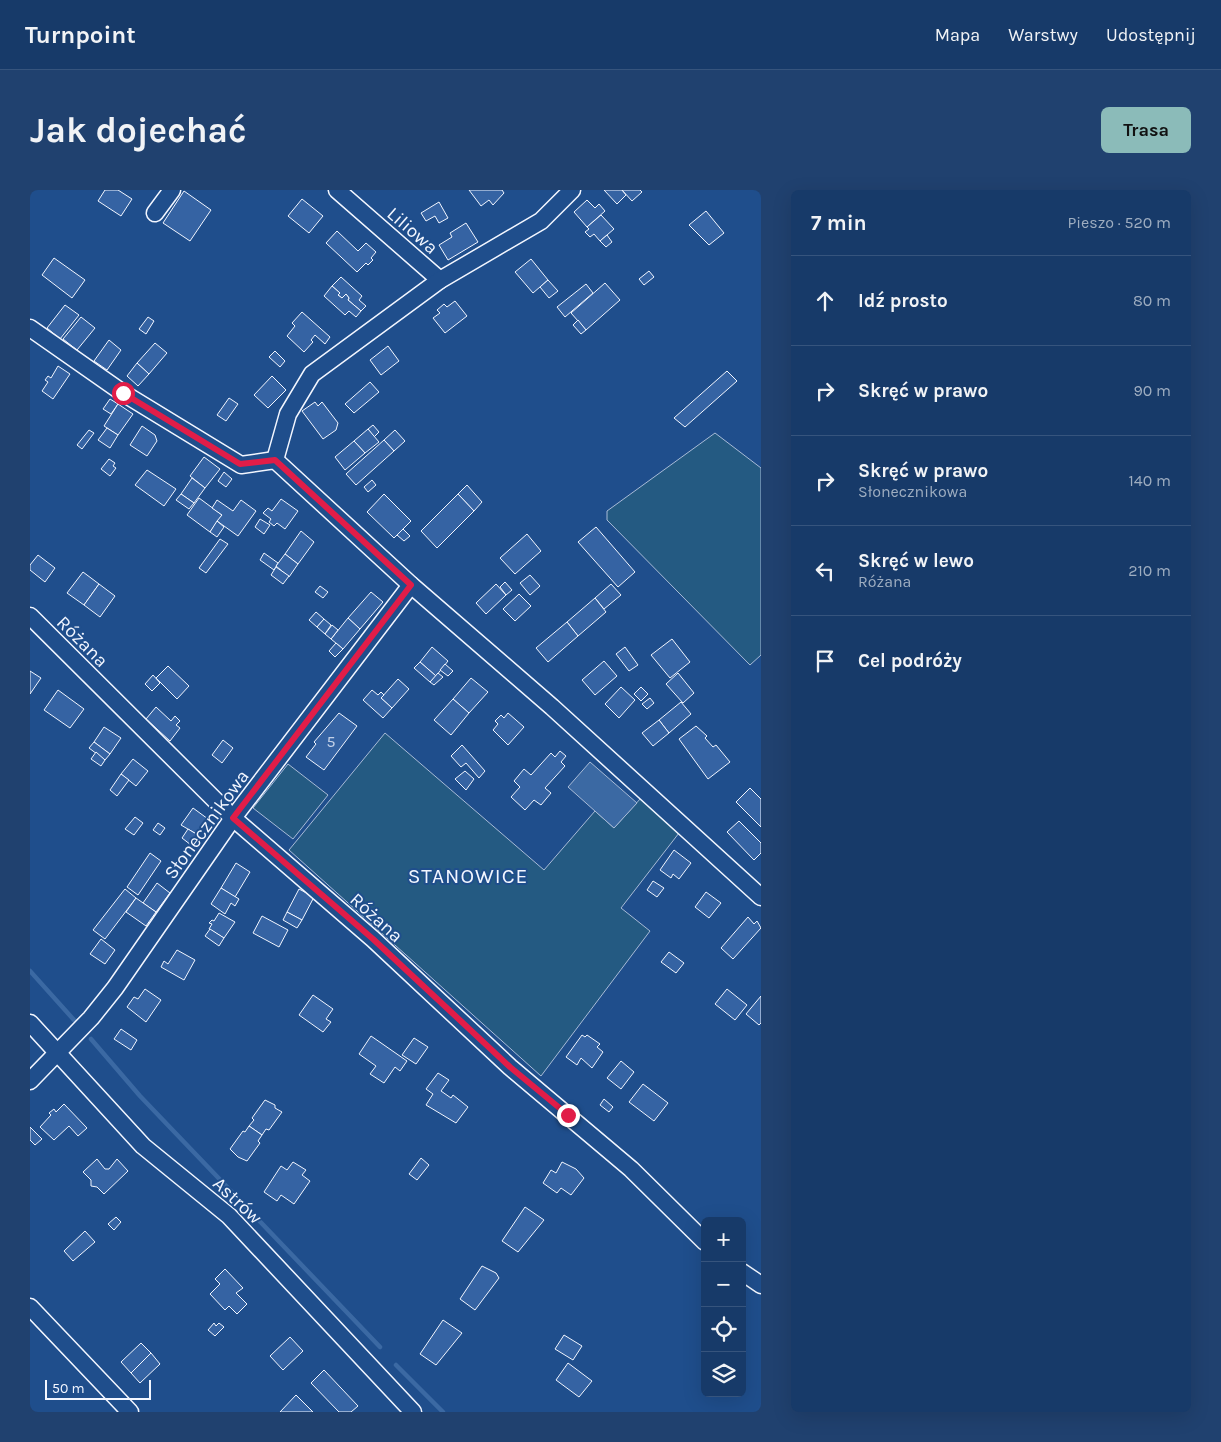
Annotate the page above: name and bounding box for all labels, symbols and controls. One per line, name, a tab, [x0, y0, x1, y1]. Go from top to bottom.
text: Turnpoint	[25, 21, 136, 49]
text: Mapa	[935, 24, 980, 46]
text: Warstwy	[1008, 24, 1078, 46]
text: Udostępnij	[1106, 24, 1196, 46]
button: Trasa	[1101, 107, 1191, 153]
text: Jak dojechać	[30, 110, 246, 151]
street label: Liliowa	[382, 203, 442, 259]
text: 7 min	[811, 211, 867, 235]
text: Pieszo · 520 m	[1067, 213, 1171, 232]
icon: ahead	[811, 287, 839, 315]
text: Idź prosto	[858, 290, 948, 312]
text: 80 m	[1133, 291, 1171, 310]
icon: right	[811, 377, 839, 405]
text: Skręć w prawo	[858, 380, 988, 402]
text: 90 m	[1133, 381, 1171, 400]
route start	[112, 382, 135, 405]
text: Skręć w prawo	[858, 460, 988, 482]
icon: right	[811, 467, 839, 495]
text: 140 m	[1129, 471, 1171, 490]
text: Słonecznikowa	[858, 482, 967, 501]
text: Skręć w lewo	[858, 550, 974, 572]
icon: left	[811, 557, 839, 585]
text: 210 m	[1128, 561, 1171, 580]
text: Różana	[858, 572, 911, 591]
street label: Różana	[52, 612, 112, 672]
icon: arrive	[811, 647, 839, 675]
text: Cel podróży	[858, 650, 962, 672]
house number: 5	[326, 732, 336, 751]
street label: Słonecznikowa	[160, 766, 254, 884]
district label: STANOWICE	[408, 864, 528, 888]
street label: Różana	[345, 888, 407, 947]
route end	[557, 1104, 580, 1127]
street label: Astrów	[208, 1173, 267, 1229]
map controls	[701, 1217, 746, 1397]
button: +	[701, 1217, 746, 1262]
button: −	[701, 1262, 746, 1307]
button: locate	[701, 1307, 746, 1352]
button: layers	[701, 1352, 746, 1397]
scale bar	[45, 1377, 151, 1400]
text: 50 m	[52, 1380, 85, 1397]

